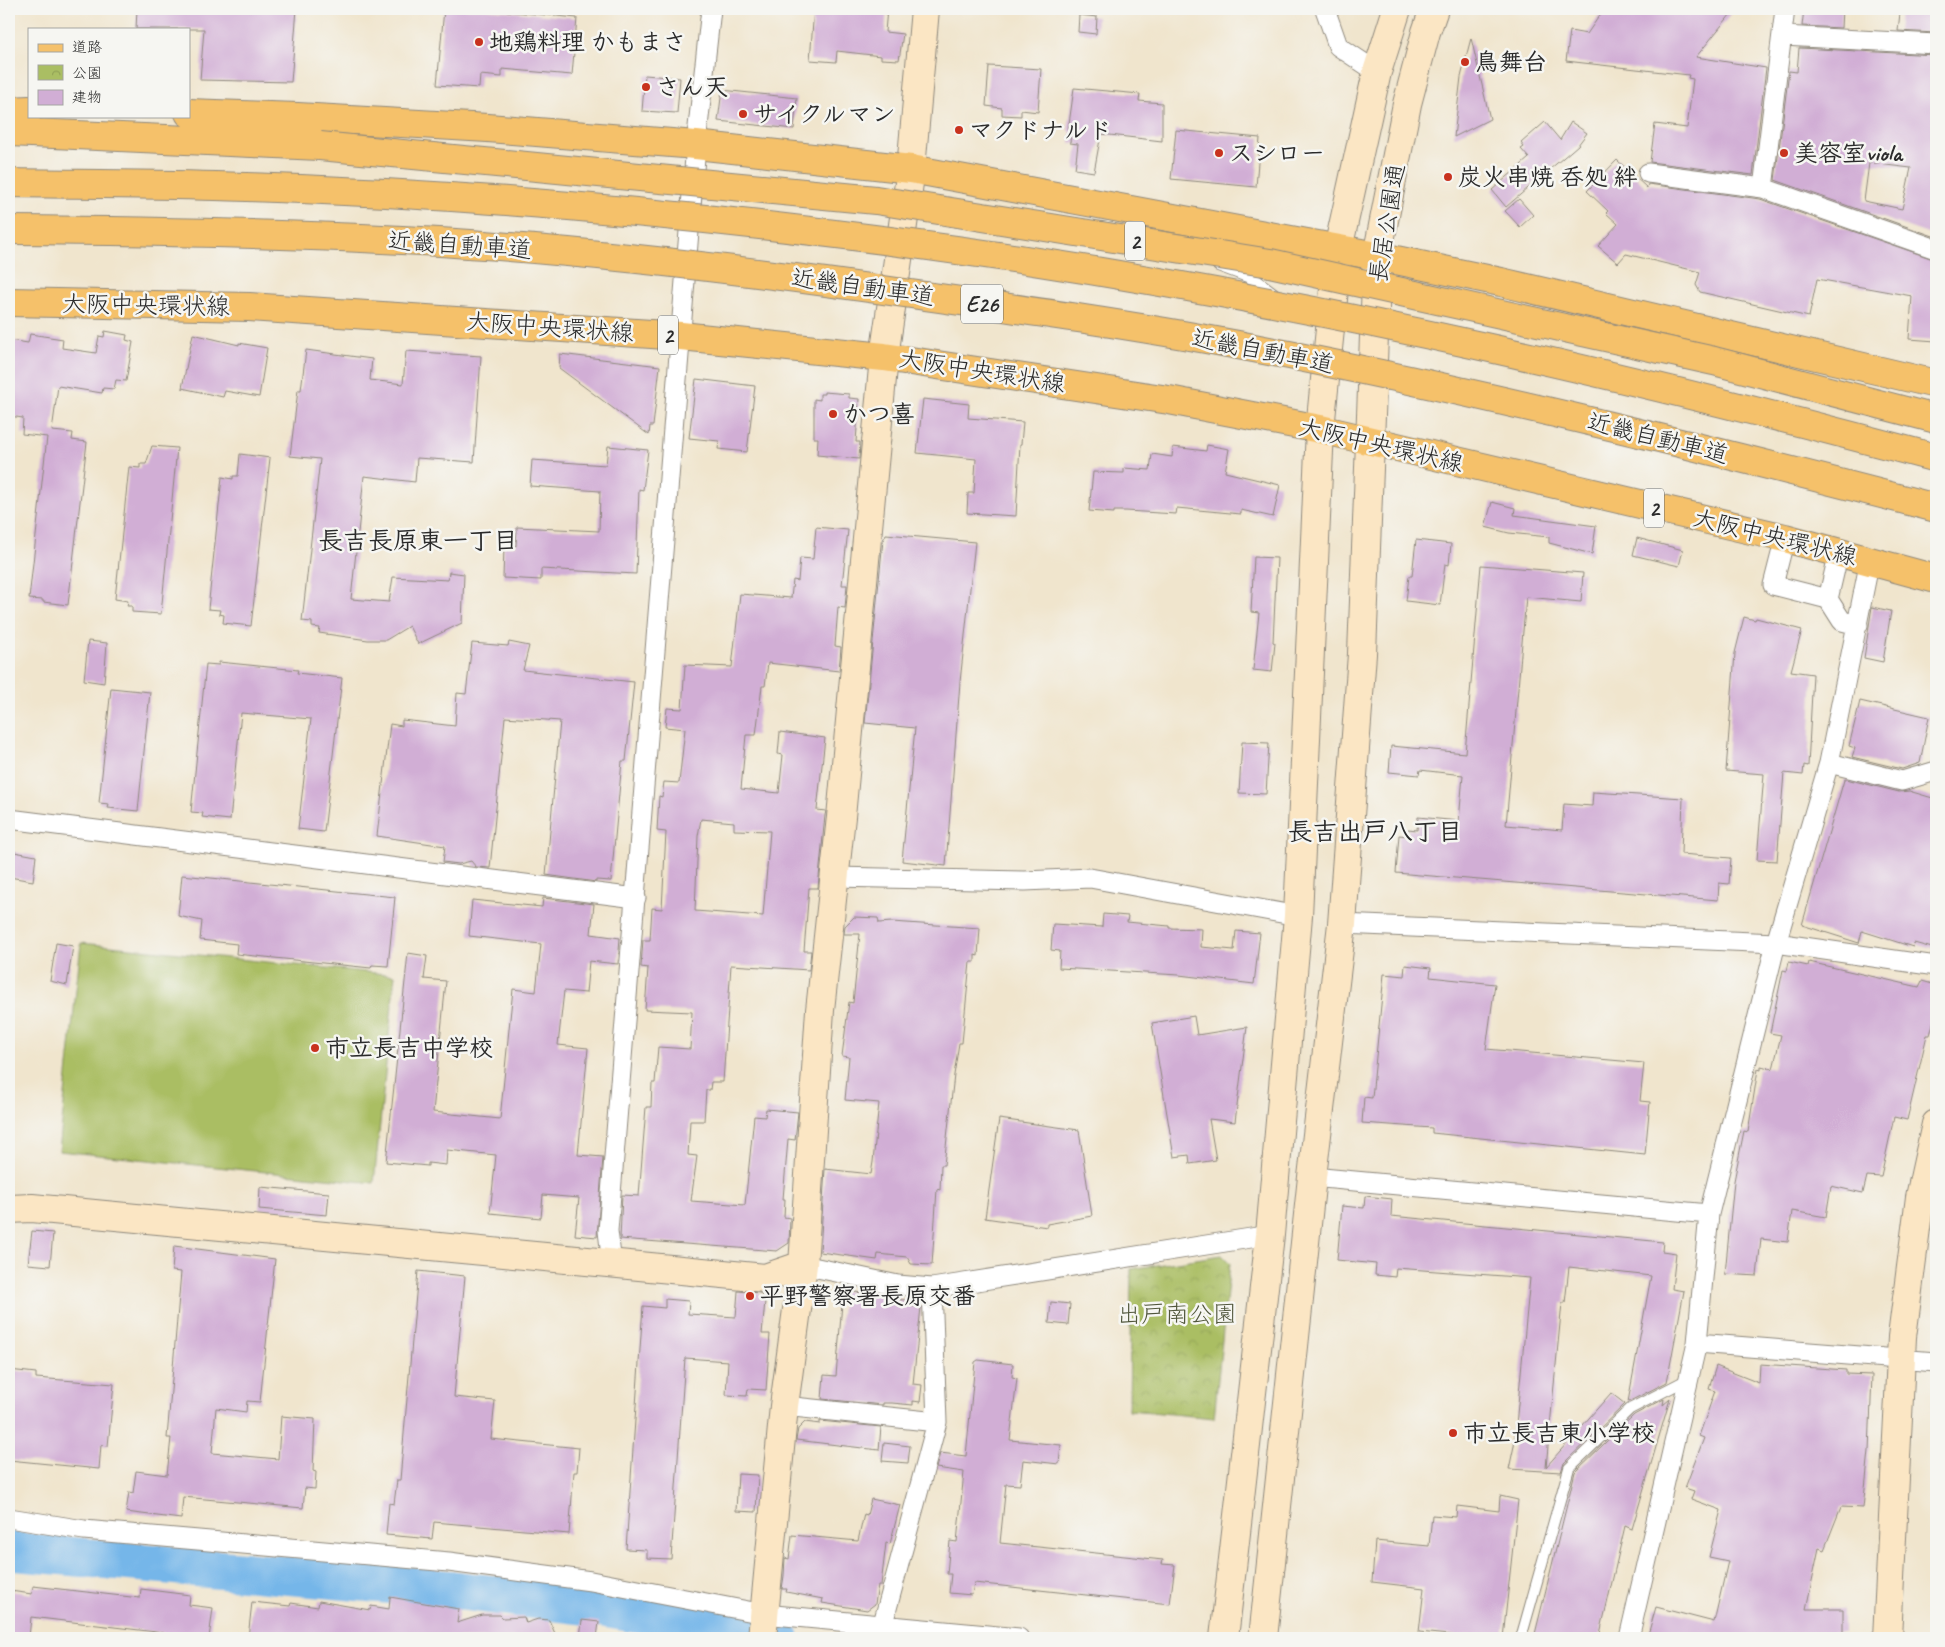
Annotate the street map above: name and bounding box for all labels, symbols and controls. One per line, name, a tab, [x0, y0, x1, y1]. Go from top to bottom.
place label: 地鶏料理 かもまさ	[489, 27, 687, 57]
legend	[28, 28, 190, 118]
marker: 地鶏料理 かもまさ	[473, 36, 485, 48]
text: 道路	[72, 38, 102, 57]
place label: 鳥舞台	[1475, 47, 1547, 77]
marker: 鳥舞台	[1459, 56, 1471, 68]
text: 公園	[72, 64, 102, 83]
place label: さん天	[656, 72, 728, 102]
marker: さん天	[640, 81, 652, 93]
text: 建物	[72, 88, 102, 107]
place label: サイクルマン	[753, 99, 896, 129]
marker: サイクルマン	[737, 108, 749, 120]
place label: マクドナルド	[969, 115, 1112, 145]
marker: マクドナルド	[953, 124, 965, 136]
place label: スシロー	[1229, 138, 1325, 168]
place label: 美容室viola	[1794, 138, 1904, 168]
marker: スシロー	[1213, 147, 1225, 159]
marker: 美容室viola	[1778, 147, 1790, 159]
street label: 長居公園通	[1363, 161, 1411, 285]
place label: 炭火串焼 呑処 絆	[1458, 162, 1638, 192]
marker: 炭火串焼 呑処 絆	[1442, 171, 1454, 183]
road number: 2	[1125, 222, 1145, 260]
street label: 近畿自動車道	[387, 225, 533, 265]
street label: 近畿自動車道	[790, 262, 936, 312]
road number: E26	[961, 284, 1003, 324]
street label: 大阪中央環状線	[62, 289, 230, 321]
street label: 大阪中央環状線	[465, 306, 635, 348]
road number: 2	[658, 316, 678, 354]
street label: 近畿自動車道	[1189, 323, 1337, 379]
street label: 大阪中央環状線	[897, 343, 1067, 399]
place label: かつ喜	[843, 399, 915, 429]
street label: 近畿自動車道	[1585, 406, 1731, 470]
marker: かつ喜	[827, 408, 839, 420]
street label: 大阪中央環状線	[1296, 411, 1466, 479]
road number: 2	[1644, 488, 1664, 528]
street label: 大阪中央環状線	[1690, 502, 1860, 572]
district label: 長吉長原東一丁目	[318, 525, 518, 557]
district label: 長吉出戸八丁目	[1287, 816, 1463, 848]
place label: 市立長吉中学校	[325, 1033, 493, 1063]
marker: 市立長吉中学校	[309, 1042, 321, 1054]
place label: 平野警察署長原交番	[760, 1281, 976, 1311]
marker: 平野警察署長原交番	[744, 1290, 756, 1302]
park label: 出戸南公園	[1117, 1299, 1237, 1329]
place label: 市立長吉東小学校	[1463, 1418, 1655, 1448]
marker: 市立長吉東小学校	[1447, 1427, 1459, 1439]

